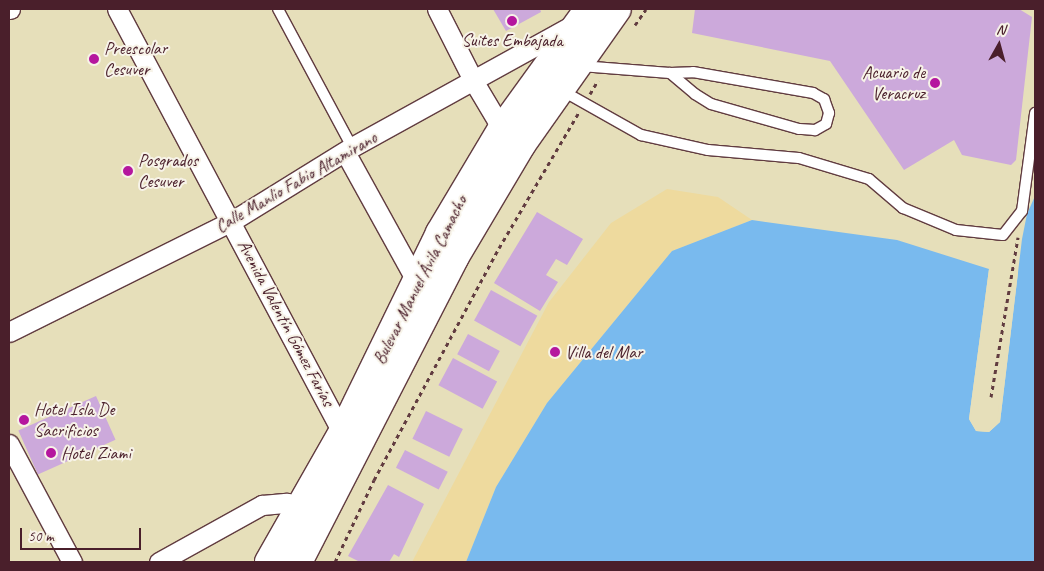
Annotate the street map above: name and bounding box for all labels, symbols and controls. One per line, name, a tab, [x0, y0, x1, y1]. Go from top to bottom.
marker: Suites Embajada	[506, 15, 518, 27]
north arrow	[974, 20, 1024, 70]
text: N	[996, 21, 1006, 39]
place label: Suites Embajada	[461, 29, 563, 51]
place label: Preescolar Cesuver	[104, 38, 167, 80]
marker: Preescolar Cesuver	[88, 53, 100, 65]
place label: Acuario de Veracruz	[862, 62, 925, 104]
marker: Acuario de Veracruz	[929, 77, 941, 89]
street label: Calle Manlio Fabio Altamirano	[211, 127, 381, 237]
place label: Posgrados Cesuver	[138, 150, 198, 192]
marker: Posgrados Cesuver	[122, 165, 134, 177]
street label: Bulevar Manuel Ávila Camacho	[368, 192, 472, 368]
street label: Avenida Valentín Gómez Farías	[233, 236, 339, 410]
place label: Villa del Mar	[565, 341, 642, 363]
marker: Villa del Mar	[549, 346, 561, 358]
place label: Hotel Isla De Sacrificios	[34, 399, 115, 442]
marker: Hotel Isla De Sacrificios	[18, 414, 30, 426]
place label: Hotel Ziami	[61, 442, 130, 464]
marker: Hotel Ziami	[45, 447, 57, 459]
scale bar	[22, 518, 144, 550]
text: 50 m	[28, 527, 54, 546]

